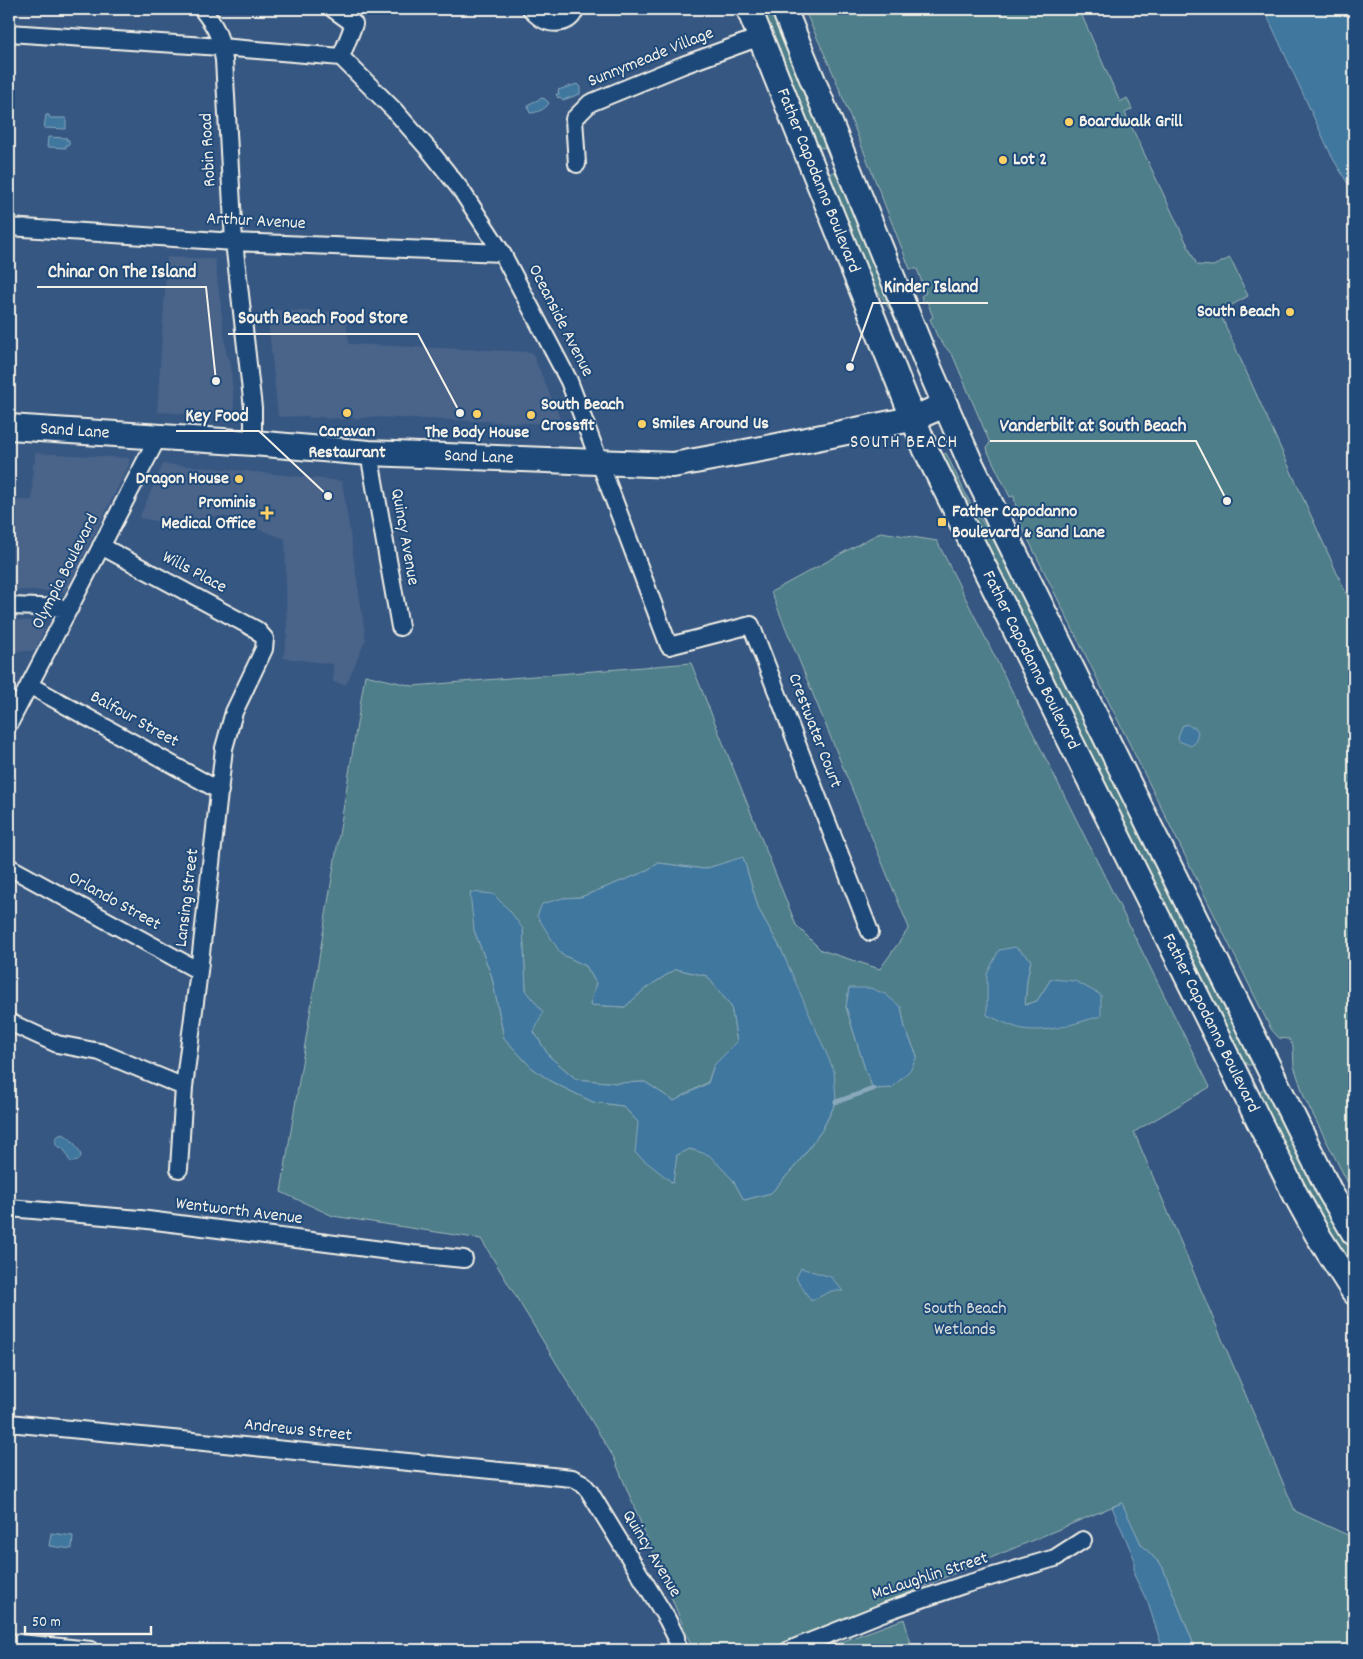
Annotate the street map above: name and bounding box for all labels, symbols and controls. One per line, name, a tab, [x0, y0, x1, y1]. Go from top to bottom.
street label: Sunnymeade Village	[584, 21, 718, 95]
street label: Father Capodanno Boulevard	[770, 85, 866, 277]
place label: Boardwalk Grill	[1079, 110, 1183, 135]
street label: Robin Road	[195, 112, 223, 188]
marker: Boardwalk Grill	[1063, 116, 1075, 128]
place label: Lot 2	[1013, 148, 1047, 173]
marker: Lot 2	[997, 154, 1009, 166]
street label: Arthur Avenue	[206, 207, 306, 237]
callout: Chinar On The Island	[37, 253, 206, 287]
text: Chinar On The Island	[48, 260, 196, 287]
street label: Oceanside Avenue	[521, 261, 599, 381]
callout: Kinder Island	[873, 269, 988, 303]
text: Kinder Island	[884, 275, 978, 302]
callout: South Beach Food Store	[228, 300, 418, 334]
place label: South Beach	[1197, 300, 1280, 325]
text: South Beach Food Store	[238, 306, 408, 333]
marker: South Beach	[1284, 306, 1296, 318]
place label: South Beach Crossfit	[541, 393, 624, 439]
callout: Key Food	[176, 397, 259, 431]
text: Key Food	[185, 404, 249, 431]
marker: Caravan Restaurant	[341, 407, 353, 419]
callout: Vanderbilt at South Beach	[990, 407, 1196, 441]
marker: The Body House	[471, 408, 483, 420]
marker: South Beach Crossfit	[525, 409, 537, 421]
place label: Smiles Around Us	[652, 412, 769, 437]
text: Vanderbilt at South Beach	[1000, 414, 1187, 441]
street label: Sand Lane	[39, 417, 110, 446]
marker: Smiles Around Us	[636, 418, 648, 430]
place label: Caravan Restaurant	[308, 420, 386, 466]
place label: The Body House	[425, 421, 529, 446]
district label: SOUTH BEACH	[850, 430, 958, 457]
street label: Sand Lane	[444, 443, 514, 471]
place label: Dragon House	[136, 467, 229, 492]
marker: Dragon House	[233, 473, 245, 485]
street label: Quincy Avenue	[383, 487, 425, 587]
place label: Prominis Medical Office	[161, 491, 256, 537]
place label: Father Capodanno Boulevard & Sand Lane	[952, 500, 1105, 546]
marker: Prominis Medical Office	[260, 506, 274, 520]
street label: Olympia Boulevard	[26, 510, 106, 634]
marker: Father Capodanno Boulevard & Sand Lane	[936, 516, 948, 528]
street label: Wills Place	[157, 546, 231, 600]
street label: Father Capodanno Boulevard	[975, 566, 1085, 754]
street label: Crestwater Court	[781, 670, 847, 792]
street label: Balfour Street	[85, 685, 183, 755]
street label: Lansing Street	[170, 847, 206, 949]
street label: Orlando Street	[63, 866, 165, 938]
street label: Father Capodanno Boulevard	[1155, 929, 1265, 1117]
street label: Wentworth Avenue	[174, 1192, 304, 1232]
park label: South Beach Wetlands	[923, 1297, 1007, 1343]
street label: Andrews Street	[243, 1413, 353, 1449]
street label: Quincy Avenue	[615, 1506, 687, 1602]
street label: McLaughlin Street	[868, 1546, 992, 1608]
scale bar	[25, 1604, 151, 1636]
text: 50 m	[32, 1612, 61, 1634]

